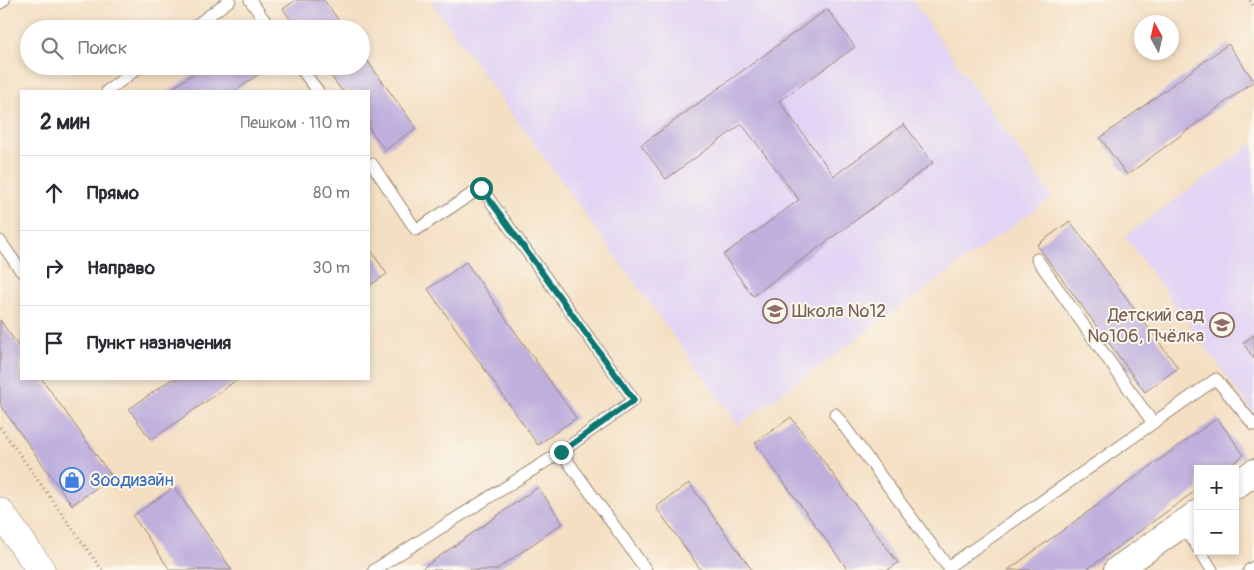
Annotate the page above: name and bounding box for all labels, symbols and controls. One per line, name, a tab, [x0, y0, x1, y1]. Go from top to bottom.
north arrow	[1134, 15, 1179, 60]
search box	[20, 20, 370, 75]
icon: search	[38, 34, 66, 62]
text: Поиск	[78, 36, 128, 60]
text: 2 мин	[40, 109, 90, 136]
text: Пешком · 110 m	[241, 113, 350, 133]
route start	[470, 177, 493, 200]
icon: ahead	[40, 179, 68, 207]
text: Прямо	[87, 181, 139, 205]
text: 80 m	[313, 183, 350, 203]
icon: right	[40, 254, 68, 282]
text: Направо	[87, 256, 155, 280]
text: 30 m	[312, 258, 350, 278]
school or university icon: Школа №12	[762, 298, 788, 324]
place label: Школа №12	[792, 300, 886, 323]
place label: Детский сад №106, Пчёлка	[1087, 304, 1204, 348]
school or university icon: Детский сад №106, Пчёлка	[1209, 312, 1235, 338]
icon: arrive	[40, 329, 68, 357]
text: Пункт назначения	[87, 331, 231, 355]
route end	[550, 441, 573, 464]
map controls	[1194, 465, 1239, 555]
button: +	[1194, 465, 1239, 510]
shop icon: Зоодизайн	[59, 467, 85, 493]
place label: Зоодизайн	[90, 469, 174, 492]
button: −	[1194, 510, 1239, 555]

